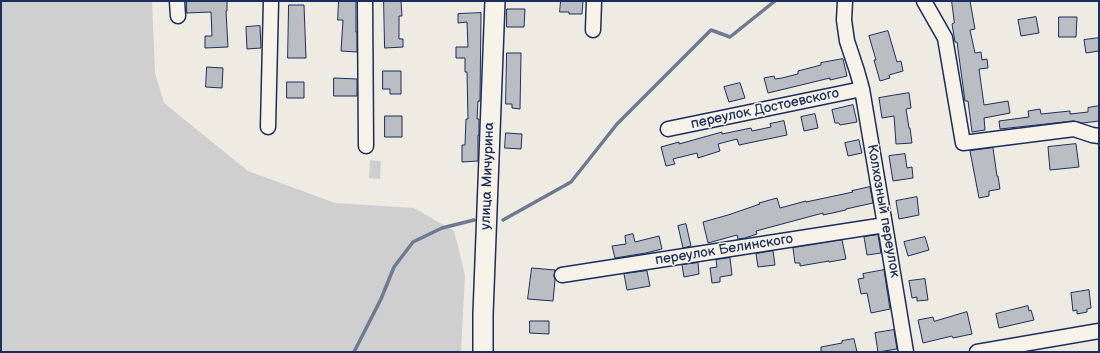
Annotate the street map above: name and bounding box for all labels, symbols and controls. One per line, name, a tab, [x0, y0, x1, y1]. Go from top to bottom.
street label: переулок Достоевского	[689, 85, 841, 133]
street label: улица Мичурина	[478, 122, 498, 230]
street label: Колхозный переулок	[863, 143, 903, 279]
street label: переулок Белинского	[654, 231, 794, 269]

